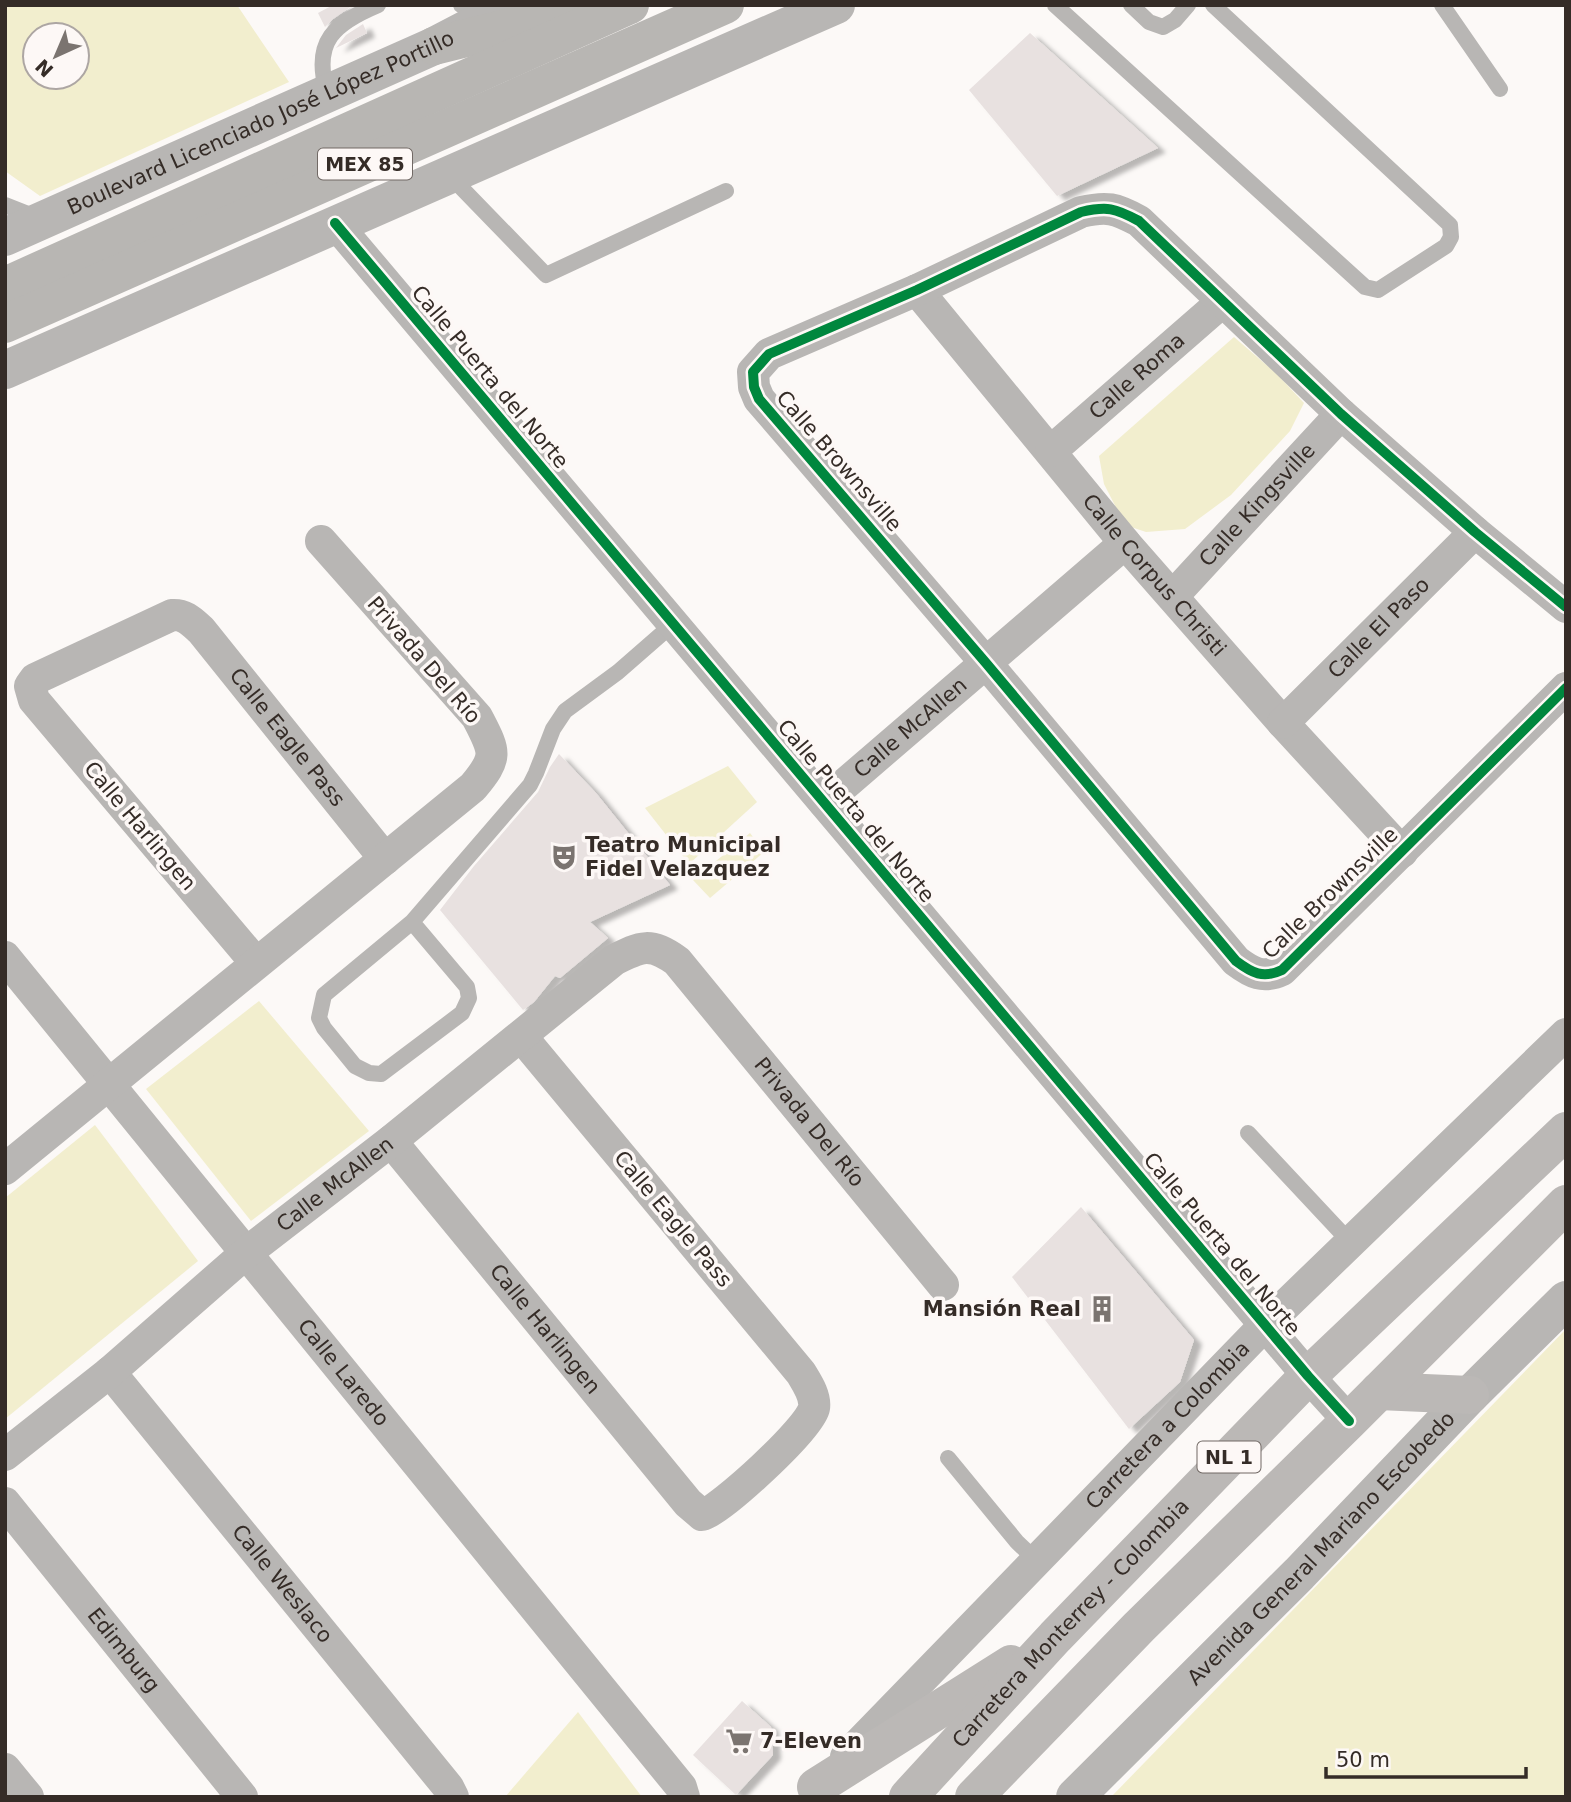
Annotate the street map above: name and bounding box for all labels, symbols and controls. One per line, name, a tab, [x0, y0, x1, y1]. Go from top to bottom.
north arrow	[21, 21, 91, 91]
street label: Boulevard Licenciado José López Portillo	[63, 26, 458, 220]
text: N	[31, 55, 58, 82]
road number: MEX 85	[318, 148, 412, 180]
street label: Calle Puerta del Norte	[407, 281, 573, 473]
street label: Calle Roma	[1084, 328, 1190, 424]
street label: Calle Brownsville	[771, 386, 907, 536]
street label: Calle Kingsville	[1194, 438, 1320, 571]
street label: Calle Corpus Christi	[1078, 489, 1231, 661]
street label: Calle El Paso	[1323, 572, 1434, 683]
street label: Privada Del Río	[363, 592, 485, 728]
street label: Calle Eagle Pass	[225, 663, 350, 811]
street label: Calle McAllen	[849, 673, 972, 783]
street label: Calle Puerta del Norte	[773, 715, 939, 907]
street label: Calle Harlingen	[79, 757, 201, 895]
street label: Calle Brownsville	[1257, 822, 1403, 964]
place label: Teatro Municipal Fidel Velazquez	[585, 833, 781, 881]
theatre icon: Teatro Municipal Fidel Velazquez	[549, 842, 579, 872]
street label: Privada Del Río	[749, 1053, 869, 1192]
street label: Calle McAllen	[272, 1132, 398, 1237]
street label: Calle Eagle Pass	[609, 1146, 737, 1292]
street label: Calle Puerta del Norte	[1139, 1148, 1305, 1340]
street label: Calle Harlingen	[485, 1259, 605, 1399]
building icon: Mansión Real	[1087, 1294, 1117, 1324]
place label: Mansión Real	[923, 1297, 1081, 1321]
street label: Calle Laredo	[293, 1314, 394, 1431]
street label: Carretera a Colombia	[1081, 1336, 1254, 1514]
street label: Avenida General Mariano Escobedo	[1183, 1407, 1460, 1690]
road number: NL 1	[1198, 1442, 1260, 1472]
street label: Carretera Monterrey - Colombia	[947, 1494, 1194, 1753]
street label: Calle Weslaco	[227, 1520, 338, 1648]
street label: Edimburg	[83, 1603, 165, 1697]
supermarket icon: 7-Eleven	[724, 1726, 754, 1756]
place label: 7-Eleven	[760, 1729, 862, 1753]
scale bar	[1326, 1736, 1526, 1780]
text: 50 m	[1336, 1748, 1390, 1772]

